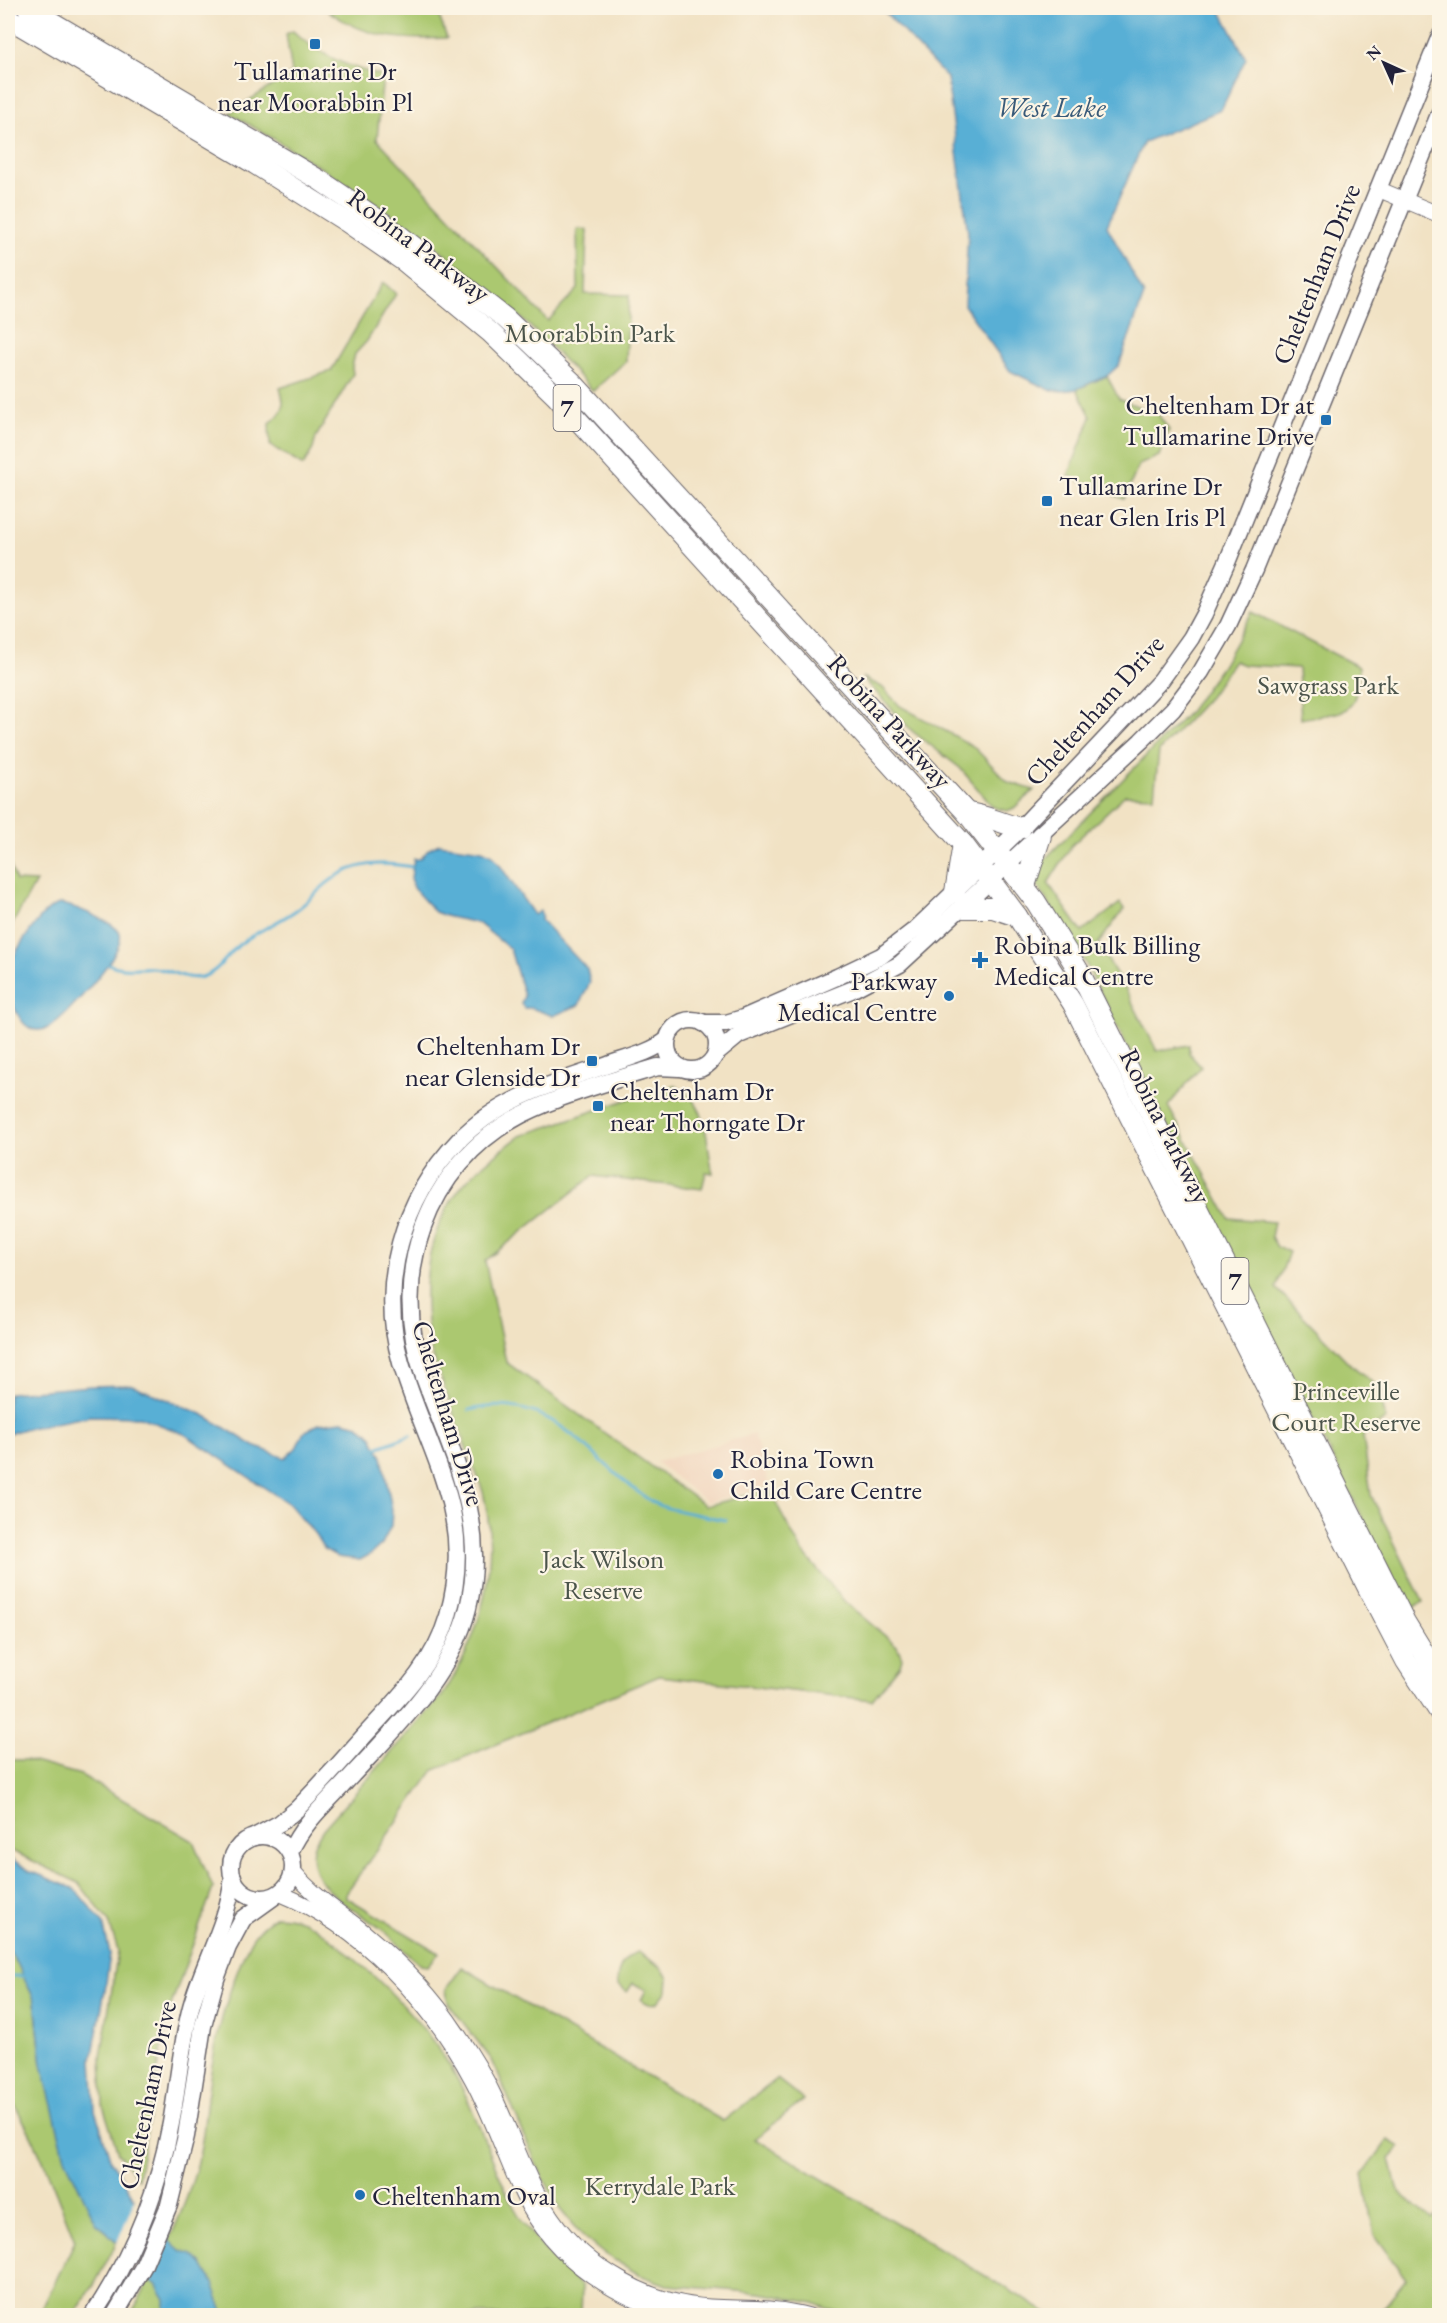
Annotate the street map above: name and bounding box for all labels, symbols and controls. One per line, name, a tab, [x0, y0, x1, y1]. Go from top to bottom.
north arrow	[1354, 33, 1414, 93]
marker: Tullamarine Dr near Moorabbin Pl	[308, 37, 322, 51]
text: N	[1362, 41, 1386, 65]
place label: Tullamarine Dr near Moorabbin Pl	[217, 53, 413, 119]
water label: West Lake	[996, 89, 1106, 125]
street label: Cheltenham Drive	[1264, 178, 1368, 370]
street label: Robina Parkway	[341, 180, 498, 310]
park label: Moorabbin Park	[505, 315, 676, 350]
road number: 7	[554, 385, 580, 431]
place label: Cheltenham Dr at Tullamarine Drive	[1123, 387, 1315, 453]
marker: Cheltenham Dr at Tullamarine Drive	[1319, 413, 1333, 427]
place label: Tullamarine Dr near Glen Iris Pl	[1059, 468, 1226, 534]
marker: Tullamarine Dr near Glen Iris Pl	[1040, 494, 1054, 508]
street label: Cheltenham Drive	[1017, 627, 1171, 793]
street label: Robina Parkway	[820, 646, 960, 796]
park label: Sawgrass Park	[1257, 667, 1399, 702]
place label: Robina Bulk Billing Medical Centre	[994, 927, 1200, 993]
marker: Robina Bulk Billing Medical Centre	[971, 951, 989, 969]
place label: Parkway Medical Centre	[777, 963, 937, 1029]
marker: Parkway Medical Centre	[942, 989, 956, 1003]
place label: Cheltenham Dr near Glenside Dr	[405, 1028, 580, 1094]
street label: Robina Parkway	[1112, 1042, 1220, 1210]
marker: Cheltenham Dr near Glenside Dr	[585, 1054, 599, 1068]
place label: Cheltenham Dr near Thorngate Dr	[610, 1073, 805, 1139]
marker: Cheltenham Dr near Thorngate Dr	[591, 1099, 605, 1113]
road number: 7	[1222, 1258, 1248, 1304]
street label: Cheltenham Drive	[404, 1316, 494, 1510]
park label: Princeville Court Reserve	[1271, 1373, 1421, 1439]
place label: Robina Town Child Care Centre	[730, 1441, 922, 1507]
marker: Robina Town Child Care Centre	[711, 1467, 725, 1481]
park label: Jack Wilson Reserve	[540, 1541, 664, 1607]
street label: Cheltenham Drive	[110, 1997, 184, 2193]
park label: Kerrydale Park	[585, 2168, 736, 2203]
place label: Cheltenham Oval	[372, 2178, 556, 2213]
marker: Cheltenham Oval	[353, 2188, 367, 2202]

